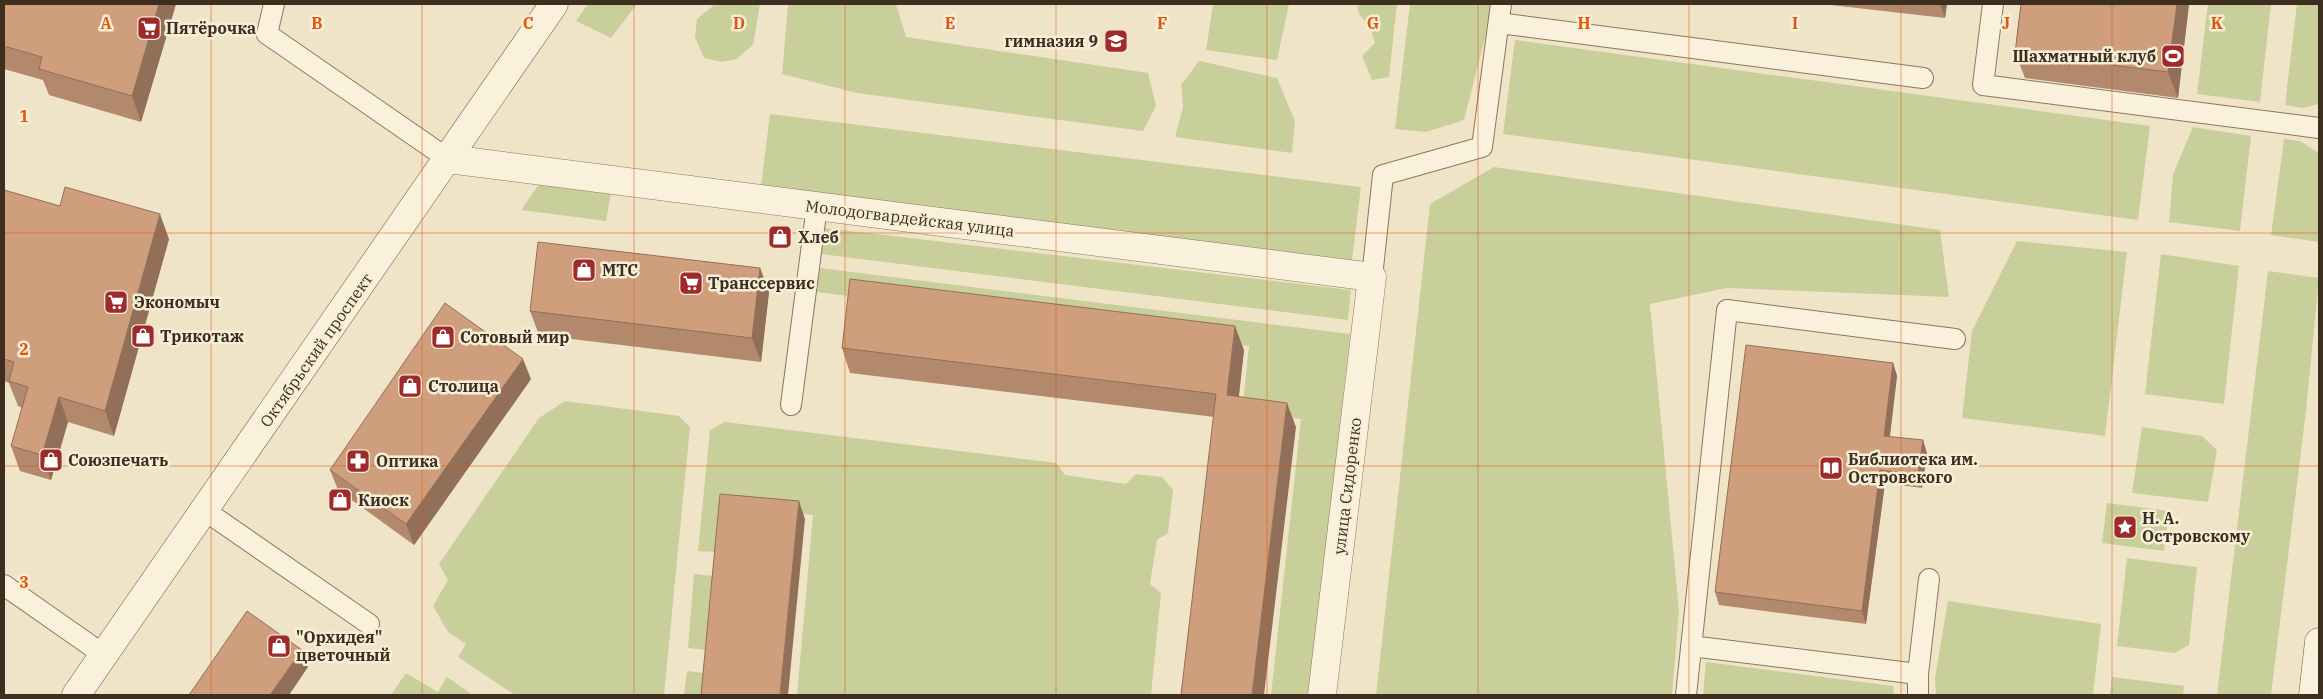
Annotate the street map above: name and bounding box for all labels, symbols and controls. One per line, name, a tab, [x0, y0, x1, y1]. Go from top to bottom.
text: A	[100, 13, 112, 33]
text: B	[311, 13, 323, 33]
text: C	[523, 13, 533, 33]
text: D	[733, 13, 745, 33]
text: E	[945, 13, 955, 33]
text: F	[1157, 13, 1167, 33]
text: G	[1367, 13, 1379, 33]
text: H	[1578, 13, 1591, 33]
text: I	[1792, 13, 1798, 33]
text: J	[2002, 13, 2010, 33]
text: K	[2211, 13, 2224, 33]
supermarket icon: Пятёрочка	[136, 15, 162, 41]
place label: Пятёрочка	[166, 18, 256, 38]
school or university icon: гимназия 9	[1103, 28, 1129, 54]
place label: гимназия 9	[1004, 31, 1098, 51]
sports icon: Шахматный клуб	[2160, 43, 2186, 69]
place label: Шахматный клуб	[2012, 46, 2156, 66]
text: 1	[19, 106, 29, 126]
street label: Молодогвардейская улица	[804, 195, 1016, 241]
shop icon: Хлеб	[767, 224, 793, 250]
place label: Хлеб	[798, 227, 839, 247]
shop icon: МТС	[571, 257, 597, 283]
place label: МТС	[602, 260, 638, 280]
street label: Октябрьский проспект	[255, 269, 377, 431]
supermarket icon: Транссервис	[678, 270, 704, 296]
place label: Транссервис	[708, 273, 815, 293]
supermarket icon: Экономыч	[103, 289, 129, 315]
place label: Экономыч	[134, 292, 220, 312]
shop icon: Трикотаж	[130, 323, 156, 349]
shop icon: Сотовый мир	[430, 324, 456, 350]
place label: Трикотаж	[160, 326, 244, 346]
place label: Сотовый мир	[460, 327, 569, 347]
text: 2	[19, 339, 29, 359]
shop icon: Столица	[397, 373, 423, 399]
place label: Столица	[428, 376, 499, 396]
street label: улица Сидоренко	[1329, 416, 1365, 556]
shop icon: Союзпечать	[38, 447, 64, 473]
pharmacy icon: Оптика	[345, 448, 371, 474]
place label: Библиотека им. Островского	[1848, 449, 1978, 487]
place label: Союзпечать	[68, 450, 168, 470]
place label: Оптика	[376, 451, 438, 471]
library icon: Библиотека им. Островского	[1818, 455, 1844, 481]
shop icon: Киоск	[327, 487, 353, 513]
place label: Киоск	[358, 490, 409, 510]
place label: Н. А. Островскому	[2142, 508, 2251, 546]
place icon: Н. А. Островскому	[2112, 514, 2138, 540]
text: 3	[19, 572, 29, 592]
place label: "Орхидея" цветочный	[296, 627, 390, 665]
shop icon: "Орхидея" цветочный	[266, 633, 292, 659]

